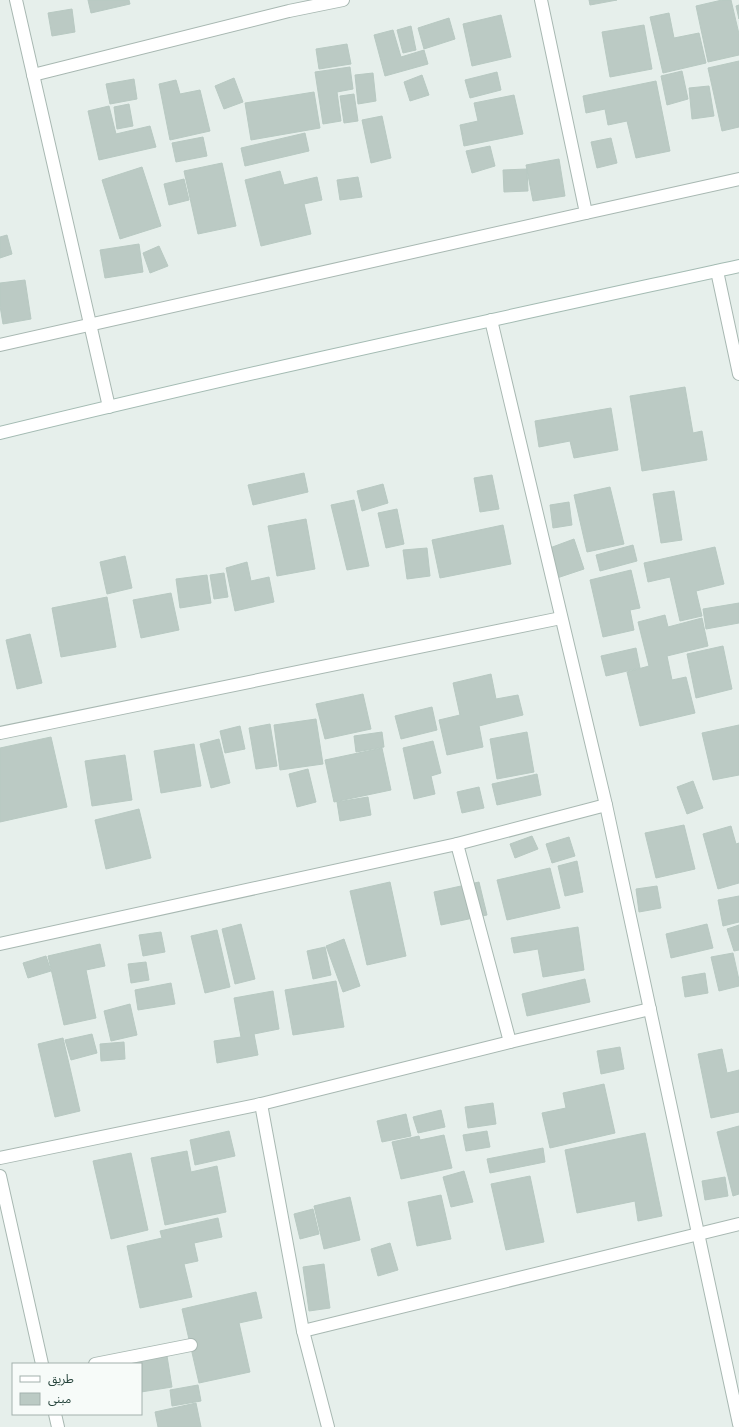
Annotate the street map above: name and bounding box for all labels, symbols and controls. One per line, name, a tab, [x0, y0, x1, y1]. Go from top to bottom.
legend	[12, 1363, 142, 1415]
text: طريق	[48, 1371, 74, 1387]
text: مبنى	[48, 1391, 71, 1406]

